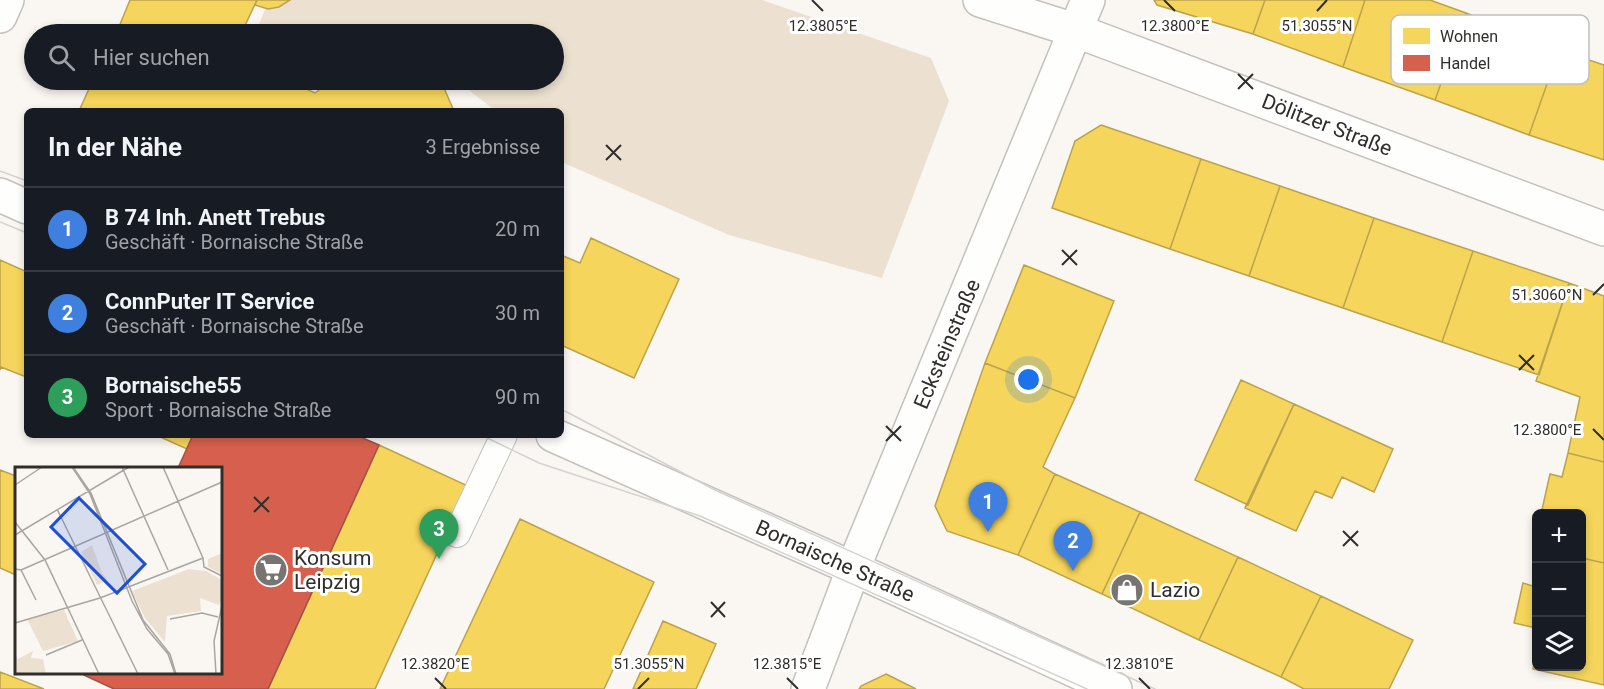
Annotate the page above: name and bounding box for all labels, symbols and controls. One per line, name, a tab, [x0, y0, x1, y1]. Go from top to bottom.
legend	[1391, 15, 1589, 84]
text: 12.3805°E	[789, 17, 858, 35]
text: 12.3800°E	[1141, 17, 1210, 35]
text: 51.3055°N	[1282, 17, 1352, 35]
search box	[24, 24, 564, 90]
text: Wohnen	[1440, 27, 1498, 46]
icon: search	[45, 41, 78, 74]
text: Hier suchen	[93, 45, 210, 70]
text: Handel	[1440, 54, 1490, 73]
street label: Dölitzer Straße	[1258, 89, 1396, 161]
text: In der Nähe	[48, 132, 182, 162]
text: 3 Ergebnisse	[426, 135, 540, 159]
text: B 74 Inh. Anett Trebus	[105, 205, 325, 230]
text: 1	[62, 217, 73, 241]
text: 20 m	[495, 217, 540, 241]
text: Geschäft · Bornaische Straße	[105, 230, 364, 254]
street label: Ecksteinstraße	[909, 276, 985, 412]
text: 51.3060°N	[1512, 286, 1582, 304]
text: ConnPuter IT Service	[105, 289, 314, 314]
text: 2	[62, 301, 73, 325]
text: 30 m	[495, 301, 540, 325]
text: Geschäft · Bornaische Straße	[105, 314, 364, 338]
your location	[1014, 365, 1043, 394]
text: Bornaische55	[105, 373, 242, 398]
text: 3	[62, 385, 73, 409]
text: 90 m	[495, 385, 540, 409]
text: Sport · Bornaische Straße	[105, 398, 331, 422]
text: 12.3800°E	[1513, 421, 1582, 439]
inset map	[15, 467, 222, 674]
pin: 1	[968, 482, 1008, 532]
map controls	[1532, 509, 1586, 671]
button: +	[1532, 509, 1586, 563]
pin: 3	[420, 510, 458, 559]
street label: Bornaische Straße	[752, 515, 918, 607]
pin: 2	[1054, 522, 1092, 571]
place label: Konsum Leipzig	[294, 546, 371, 594]
supermarket icon: Konsum Leipzig	[253, 552, 289, 588]
button: −	[1532, 563, 1586, 617]
shop icon: Lazio	[1109, 572, 1145, 608]
place label: Lazio	[1150, 578, 1200, 602]
button: layers	[1532, 617, 1586, 671]
text: 12.3820°E	[401, 655, 470, 673]
text: 51.3055°N	[614, 655, 684, 673]
text: 12.3815°E	[753, 655, 822, 673]
text: 12.3810°E	[1105, 655, 1174, 673]

